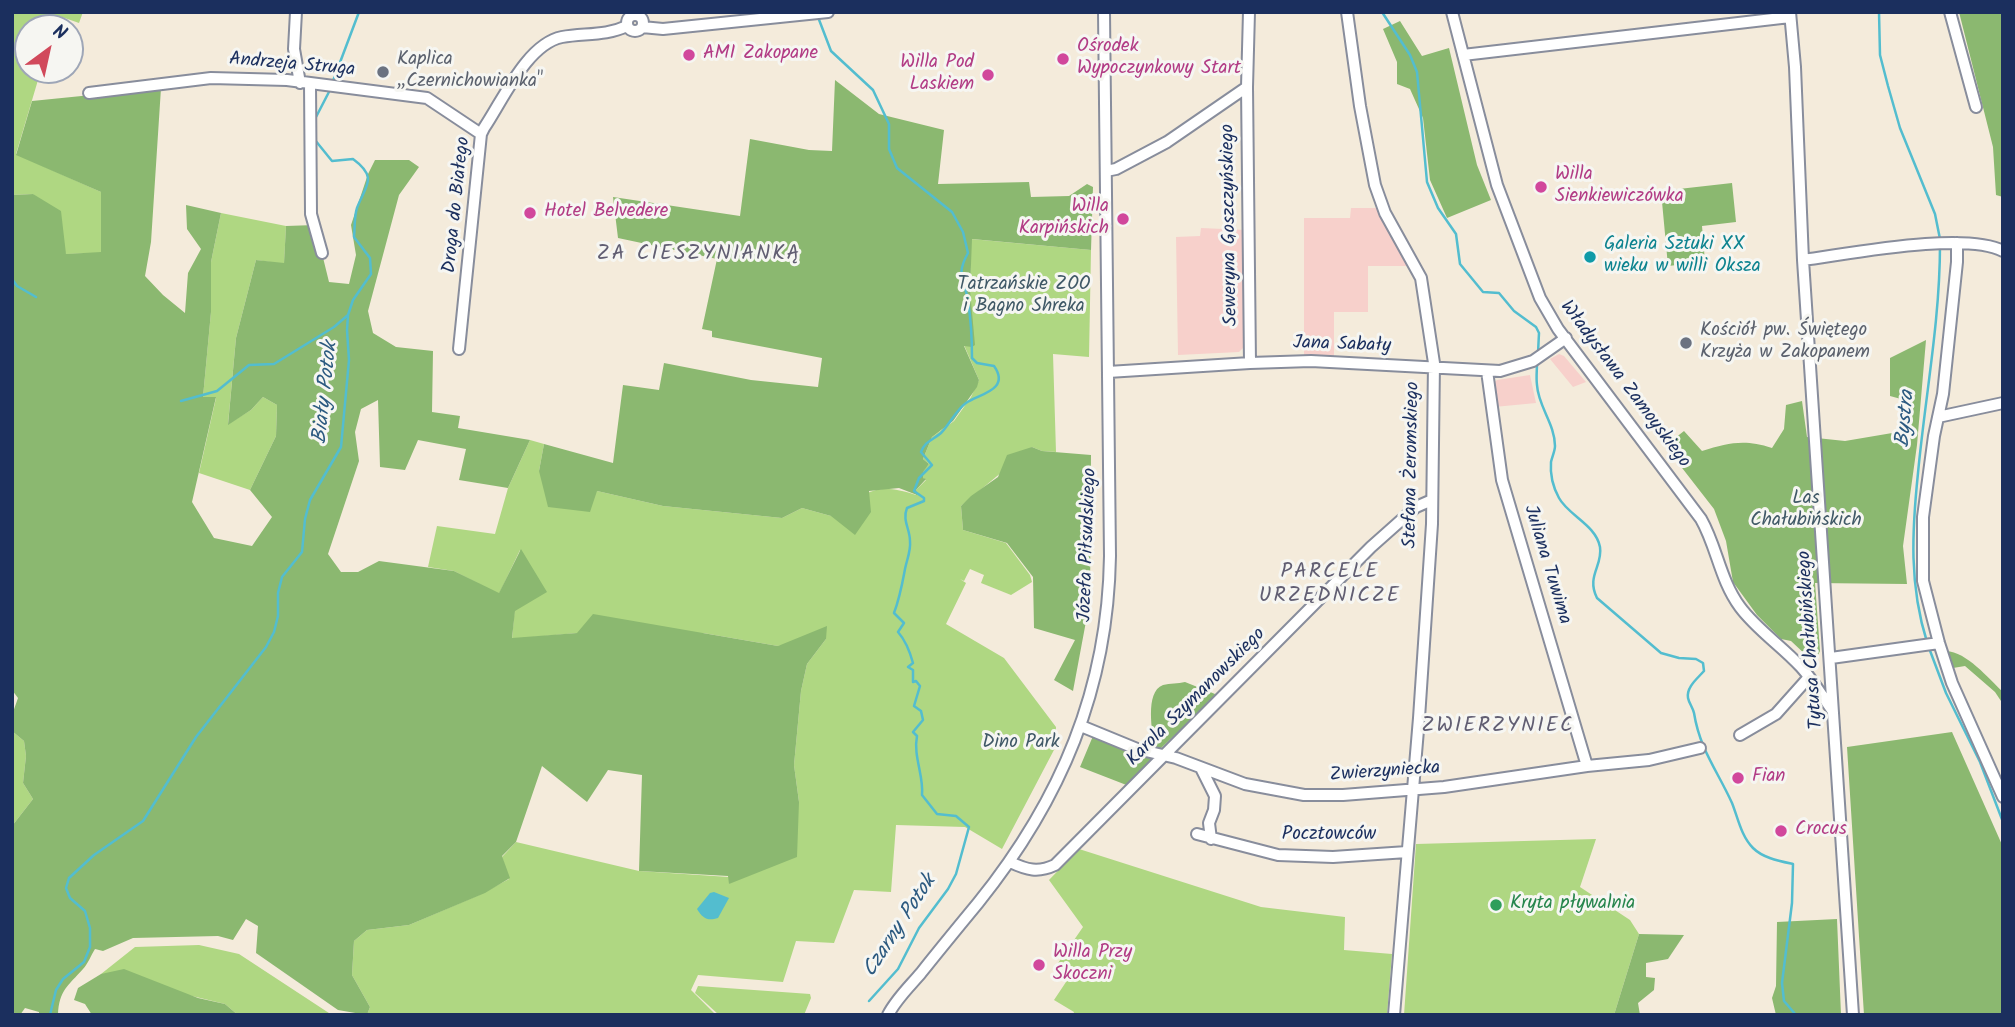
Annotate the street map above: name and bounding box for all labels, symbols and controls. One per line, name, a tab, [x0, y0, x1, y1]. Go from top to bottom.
north arrow	[14, 14, 84, 84]
text: N	[46, 17, 73, 49]
place label: Ośrodek Wypoczynkowy Start	[1077, 37, 1241, 81]
place label: AMI Zakopane	[703, 44, 818, 66]
marker: AMI Zakopane	[681, 47, 697, 63]
street label: Andrzeja Struga	[228, 49, 356, 83]
place label: Kaplica „Czernichowianka"	[397, 50, 543, 94]
marker: Ośrodek Wypoczynkowy Start	[1055, 51, 1071, 67]
place label: Willa Pod Laskiem	[900, 53, 974, 97]
marker: Kaplica „Czernichowianka"	[375, 64, 391, 80]
marker: Willa Pod Laskiem	[980, 67, 996, 83]
street label: Seweryna Goszczyńskiego	[1218, 124, 1244, 326]
street label: Droga do Białego	[440, 136, 476, 274]
place label: Willa Sienkiewiczówka	[1555, 165, 1684, 209]
marker: Willa Sienkiewiczówka	[1533, 179, 1549, 195]
place label: Willa Karpińskich	[1019, 197, 1109, 241]
place label: Hotel Belvedere	[544, 202, 668, 224]
marker: Hotel Belvedere	[522, 205, 538, 221]
marker: Willa Karpińskich	[1115, 211, 1131, 227]
place label: Galeria Sztuki XX wieku w willi Oksza	[1604, 235, 1761, 279]
district label: ZA CIESZYNIANKĄ	[599, 242, 799, 268]
marker: Galeria Sztuki XX wieku w willi Oksza	[1582, 249, 1598, 265]
park label: Tatrzańskie ZOO i Bagno Shreka	[958, 275, 1090, 319]
street label: Władysława Zamoyskiego	[1554, 297, 1694, 473]
place label: Kościół pw. Świętego Krzyża w Zakopanem	[1700, 321, 1870, 365]
street label: Jana Sabały	[1293, 333, 1391, 359]
marker: Kościół pw. Świętego Krzyża w Zakopanem	[1678, 335, 1694, 351]
water label: Biały Potok	[309, 341, 345, 445]
street label: Stefana Żeromskiego	[1400, 381, 1426, 549]
water label: Bystra	[1892, 389, 1922, 449]
street label: Józefa Piłsudskiego	[1075, 468, 1103, 622]
park label: Las Chałubińskich	[1750, 489, 1862, 533]
street label: Juliana Tuwima	[1517, 503, 1575, 627]
street label: Tytusa Chałubińskiego	[1794, 550, 1830, 730]
district label: PARCELE URZĘDNICZE	[1260, 560, 1400, 610]
street label: Karola Szymanowskiego	[1123, 624, 1271, 772]
district label: ZWIERZYNIEC	[1423, 714, 1573, 740]
park label: Dino Park	[982, 733, 1060, 755]
street label: Zwierzyniecka	[1329, 758, 1441, 788]
place label: Fian	[1752, 767, 1785, 789]
marker: Fian	[1730, 770, 1746, 786]
place label: Crocus	[1795, 820, 1847, 842]
marker: Crocus	[1773, 823, 1789, 839]
street label: Pocztowców	[1282, 825, 1376, 847]
water label: Czarny Potok	[859, 871, 943, 983]
place label: Kryta pływalnia	[1510, 894, 1635, 916]
marker: Kryta pływalnia	[1488, 897, 1504, 913]
place label: Willa Przy Skoczni	[1053, 943, 1132, 987]
marker: Willa Przy Skoczni	[1031, 957, 1047, 973]

